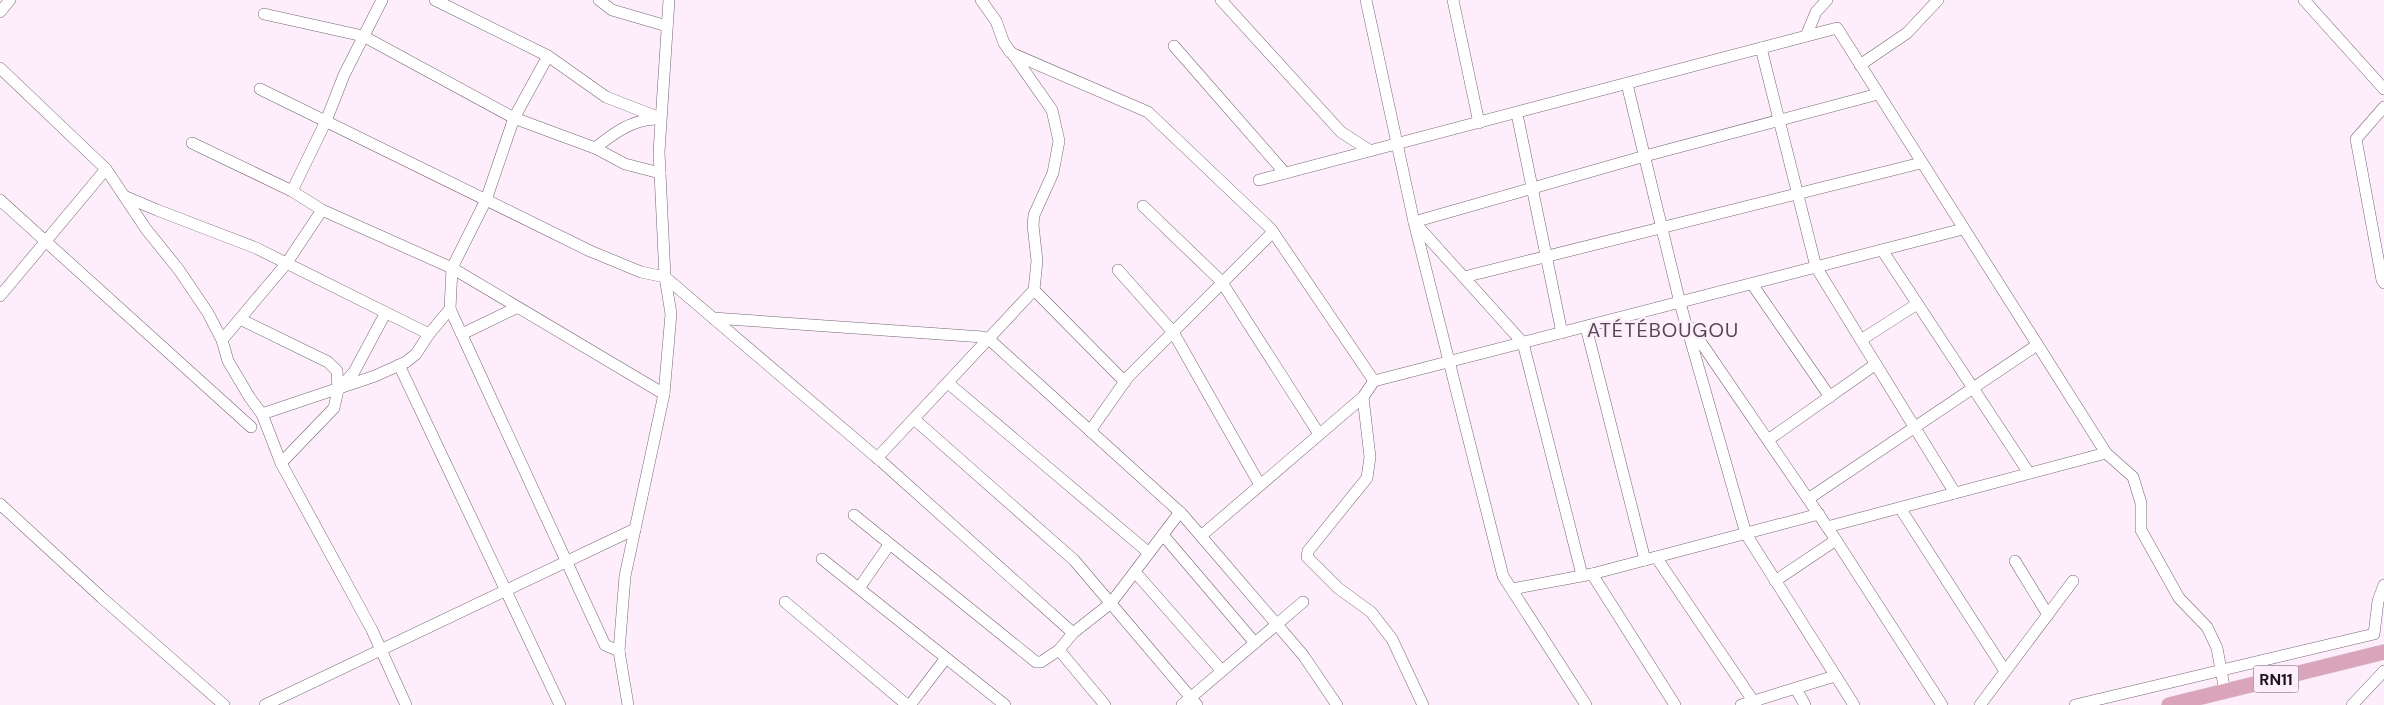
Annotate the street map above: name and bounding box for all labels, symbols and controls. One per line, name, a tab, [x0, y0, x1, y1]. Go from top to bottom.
district label: ATÉTÉBOUGOU	[1587, 317, 1739, 343]
road number: RN11	[2254, 666, 2298, 692]

